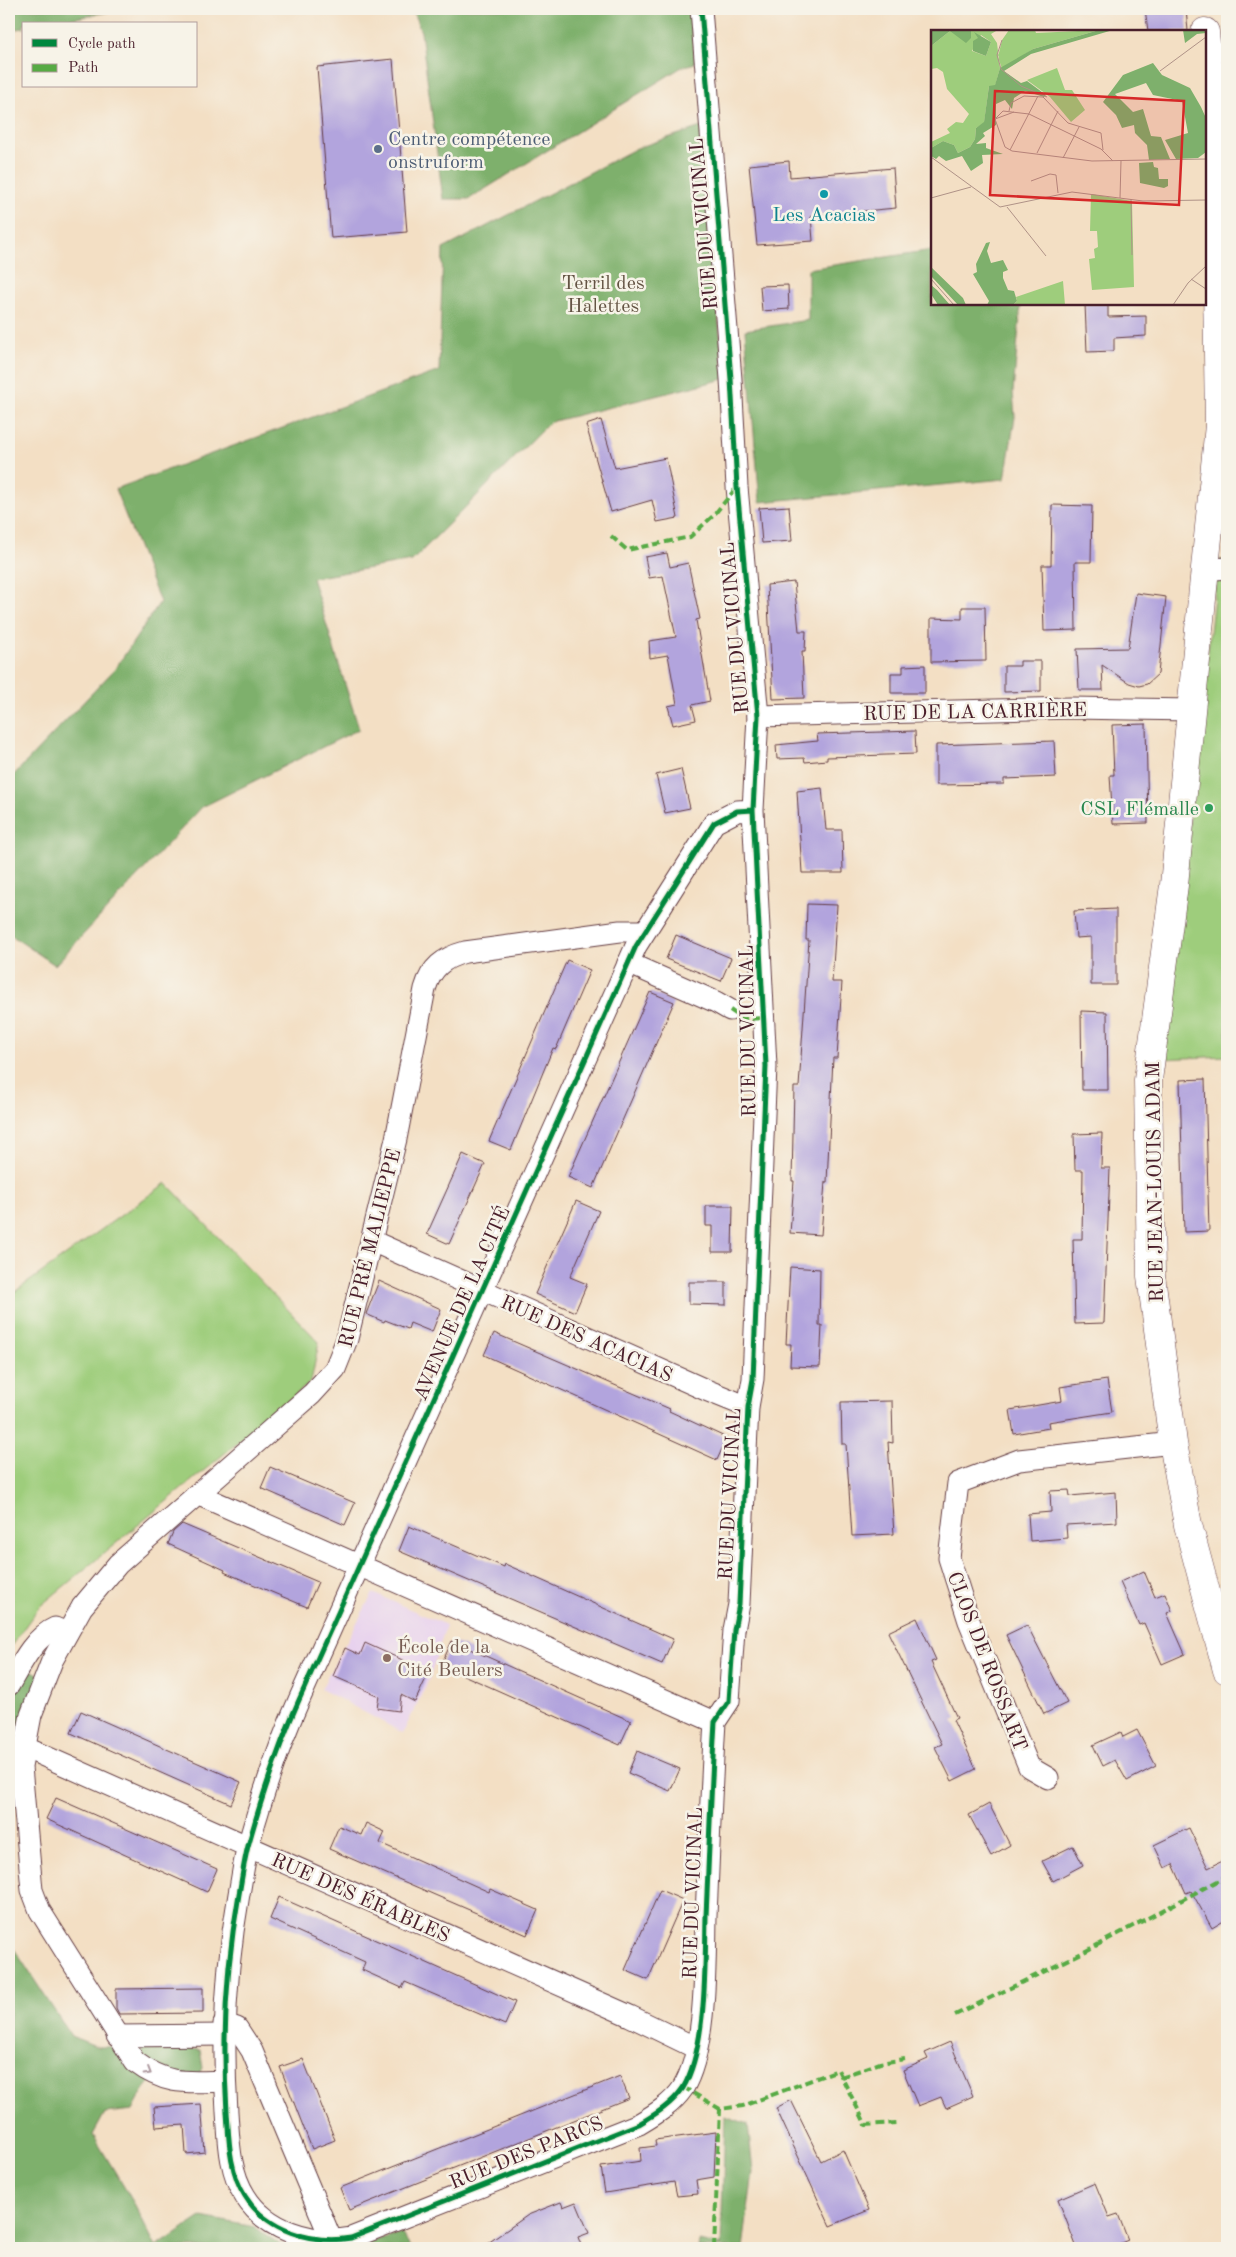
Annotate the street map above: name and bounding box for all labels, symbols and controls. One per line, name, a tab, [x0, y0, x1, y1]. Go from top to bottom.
legend	[22, 22, 198, 88]
inset map	[931, 30, 1206, 305]
text: Cycle path	[68, 37, 136, 52]
text: Path	[68, 61, 98, 76]
place label: Centre compétence onstruform	[388, 130, 550, 173]
street label: RUE DU VICINAL	[688, 137, 722, 311]
marker: Centre compétence onstruform	[372, 143, 384, 155]
marker: Les Acacias	[818, 188, 830, 200]
place label: Les Acacias	[772, 206, 876, 226]
park label: Terril des Halettes	[561, 274, 645, 317]
street label: RUE DU VICINAL	[719, 541, 753, 715]
street label: RUE DE LA CARRIÈRE	[863, 698, 1087, 725]
place label: CSL Flémalle	[1080, 800, 1199, 820]
marker: CSL Flémalle	[1203, 802, 1215, 814]
street label: RUE DU VICINAL	[737, 945, 761, 1117]
street label: RUE JEAN-LOUIS ADAM	[1144, 1061, 1168, 1303]
street label: RUE PRÉ MALIEPPE	[334, 1146, 405, 1350]
street label: AVENUE DE LA CITÉ	[408, 1202, 515, 1404]
street label: RUE DES ACACIAS	[497, 1293, 675, 1387]
street label: RUE DU VICINAL	[716, 1407, 745, 1581]
street label: CLOS DE ROSSART	[943, 1569, 1030, 1754]
place label: École de la Cité Beulers	[397, 1635, 503, 1681]
marker: École de la Cité Beulers	[381, 1652, 393, 1664]
street label: RUE DU VICINAL	[681, 1806, 707, 1980]
street label: RUE DES ÉRABLES	[268, 1848, 454, 1947]
one-way arrow	[143, 2065, 152, 2075]
street label: RUE DES PARCS	[447, 2114, 606, 2194]

